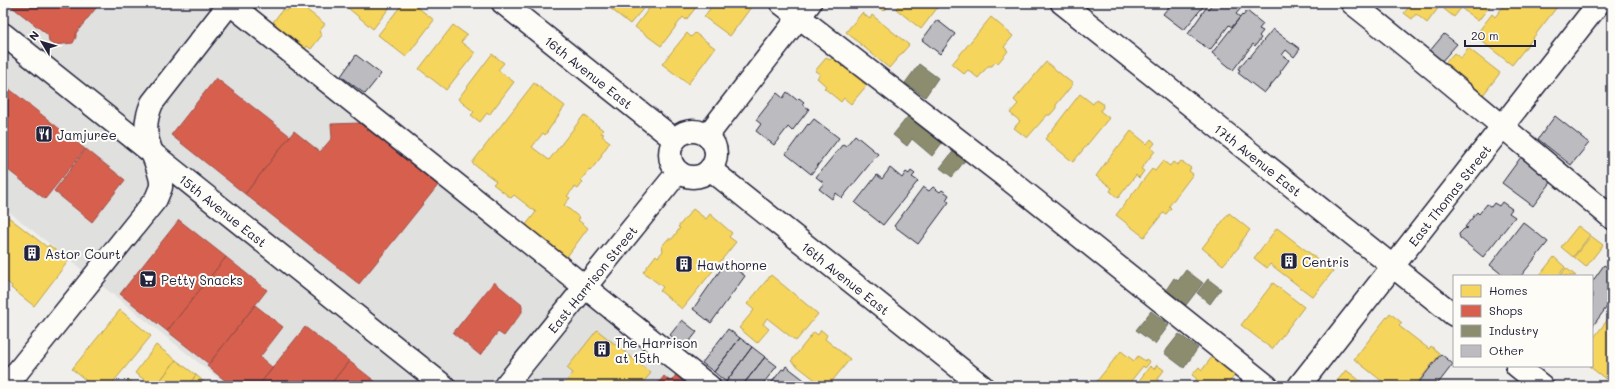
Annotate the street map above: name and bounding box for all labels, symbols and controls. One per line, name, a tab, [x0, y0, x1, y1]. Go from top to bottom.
north arrow	[22, 22, 62, 62]
scale bar	[1465, 22, 1535, 48]
text: 20 m	[1471, 27, 1499, 43]
text: N	[25, 28, 42, 43]
street label: 16th Avenue East	[542, 31, 637, 112]
street label: 17th Avenue East	[1211, 119, 1306, 199]
restaurant icon: Jamjuree	[34, 124, 54, 144]
place label: Jamjuree	[57, 126, 117, 143]
street label: East Thomas Street	[1404, 140, 1494, 249]
street label: 15th Avenue East	[176, 170, 271, 250]
street label: East Harrison Street	[543, 221, 640, 336]
street label: 16th Avenue East	[799, 237, 894, 318]
building icon: Astor Court	[22, 243, 42, 263]
place label: Astor Court	[45, 245, 121, 262]
building icon: Centris	[1279, 251, 1299, 271]
place label: Centris	[1302, 253, 1349, 270]
building icon: Hawthorne	[674, 254, 694, 274]
place label: Hawthorne	[697, 256, 767, 273]
supermarket icon: Petty Snacks	[138, 269, 158, 289]
place label: Petty Snacks	[161, 271, 243, 288]
legend	[1453, 275, 1593, 367]
text: Homes	[1489, 282, 1528, 298]
text: Shops	[1489, 302, 1523, 318]
text: Industry	[1489, 322, 1538, 338]
place label: The Harrison at 15th	[615, 334, 697, 366]
building icon: The Harrison at 15th	[592, 339, 612, 359]
text: Other	[1489, 342, 1524, 358]

